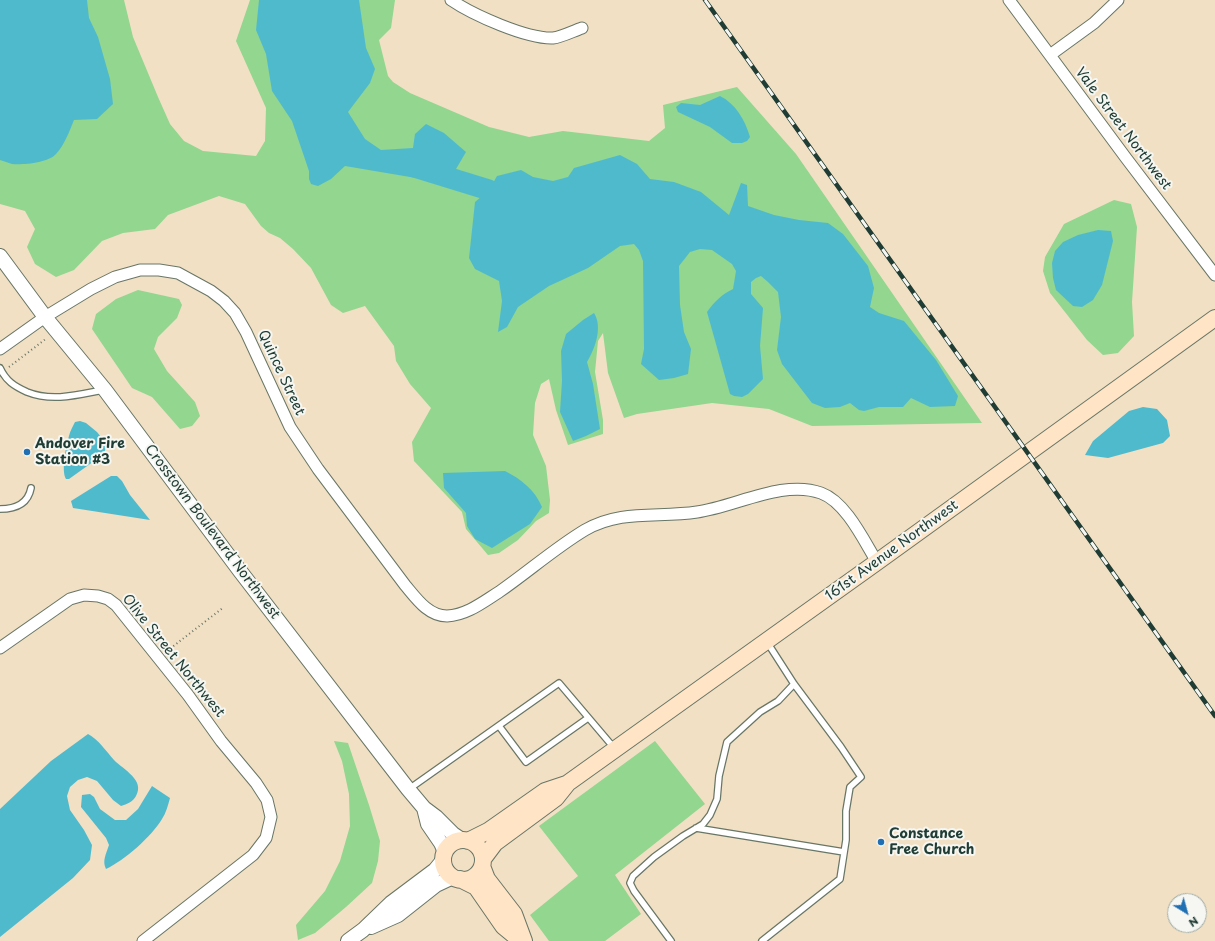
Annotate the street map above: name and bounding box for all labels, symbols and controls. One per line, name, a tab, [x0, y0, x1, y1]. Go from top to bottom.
street label: Vale Street Northwest	[1071, 64, 1175, 194]
street label: Quince Street	[254, 328, 308, 418]
place label: Andover Fire Station #3	[35, 436, 125, 468]
street label: Crosstown Boulevard Northwest	[141, 441, 283, 623]
marker: Andover Fire Station #3	[22, 447, 32, 457]
street label: 161st Avenue Northwest	[822, 497, 962, 605]
street label: Olive Street Northwest	[118, 591, 228, 721]
place label: Constance Free Church	[889, 826, 974, 858]
marker: Constance Free Church	[876, 837, 886, 847]
north arrow	[1167, 893, 1207, 933]
text: N	[1185, 913, 1203, 932]

